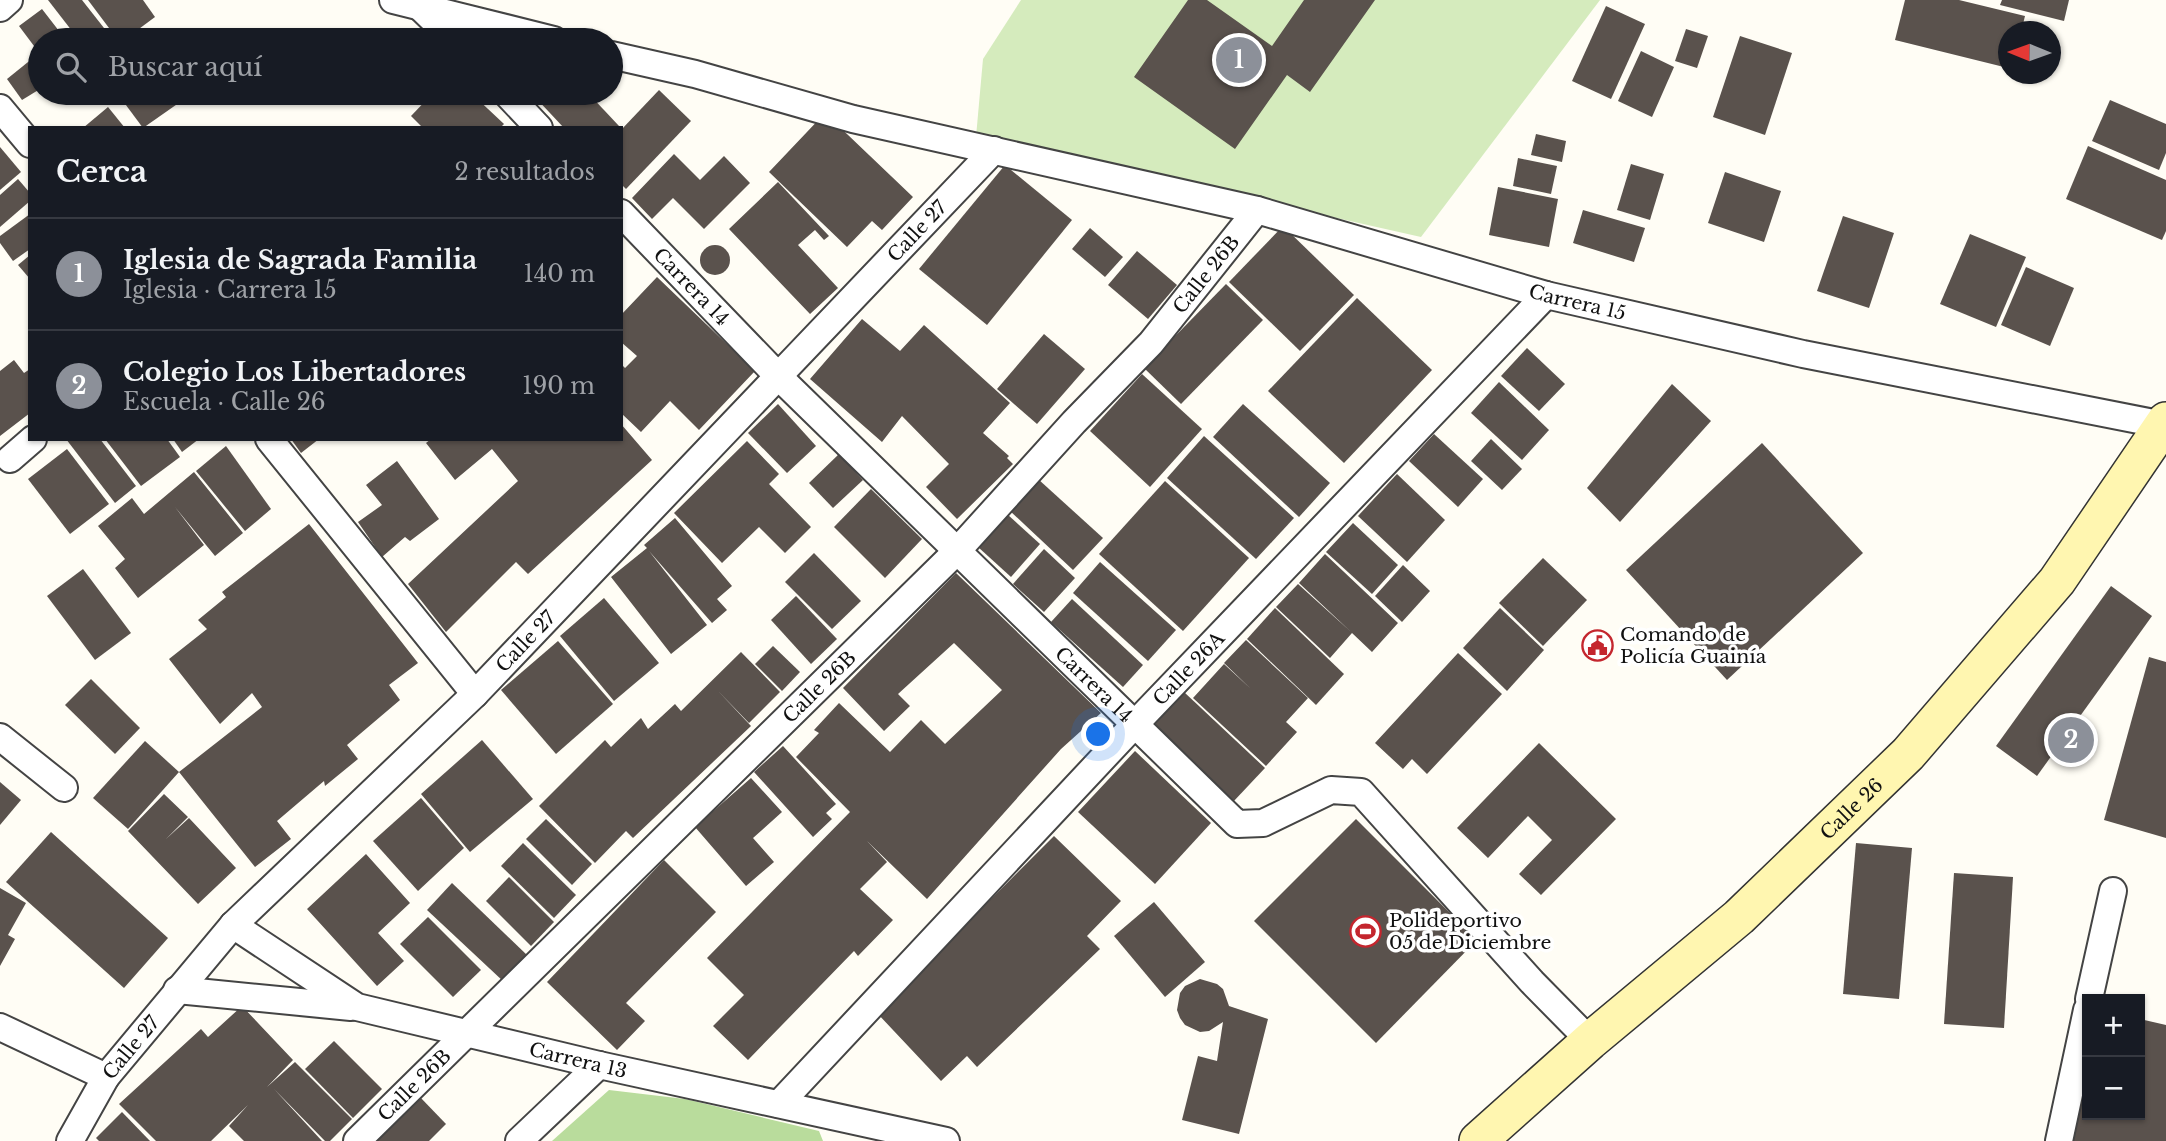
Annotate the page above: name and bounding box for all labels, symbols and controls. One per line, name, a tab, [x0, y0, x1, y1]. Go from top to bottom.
north arrow	[1998, 21, 2061, 84]
search box	[28, 28, 623, 105]
pin: 1	[1216, 34, 1262, 86]
icon: search	[52, 48, 90, 86]
text: Buscar aquí	[108, 51, 262, 83]
text: Cerca	[56, 153, 147, 190]
text: 2 resultados	[455, 158, 595, 186]
street label: Calle 27	[882, 195, 952, 266]
street label: Calle 26B	[1168, 231, 1244, 318]
street label: Carrera 14	[649, 243, 734, 330]
text: Iglesia de Sagrada Familia	[123, 244, 477, 276]
text: 1	[74, 260, 84, 288]
text: 140 m	[524, 260, 595, 288]
text: Iglesia · Carrera 15	[123, 276, 336, 304]
street label: Carrera 15	[1526, 279, 1628, 324]
text: Colegio Los Libertadores	[123, 356, 466, 388]
text: 2	[72, 372, 86, 400]
text: 190 m	[522, 372, 595, 400]
text: Escuela · Calle 26	[123, 388, 326, 416]
street label: Calle 27	[491, 606, 560, 677]
place label: Comando de Policía Guainía	[1620, 623, 1767, 668]
street label: Calle 26A	[1148, 626, 1229, 710]
public building icon: Comando de Policía Guainía	[1580, 628, 1614, 662]
street label: Carrera 14	[1051, 642, 1138, 727]
street label: Calle 26B	[778, 646, 860, 727]
pin: 2	[2048, 714, 2094, 766]
your location	[1081, 717, 1115, 751]
street label: Calle 26	[1815, 773, 1887, 844]
place label: Polideportivo 05 de Diciembre	[1389, 909, 1551, 954]
sports icon: Polideportivo 05 de Diciembre	[1349, 914, 1383, 948]
map controls	[2082, 994, 2145, 1120]
button: +	[2082, 994, 2145, 1057]
street label: Calle 27	[98, 1011, 164, 1084]
street label: Carrera 13	[527, 1037, 629, 1082]
street label: Calle 26B	[373, 1044, 455, 1126]
button: −	[2082, 1057, 2145, 1120]

